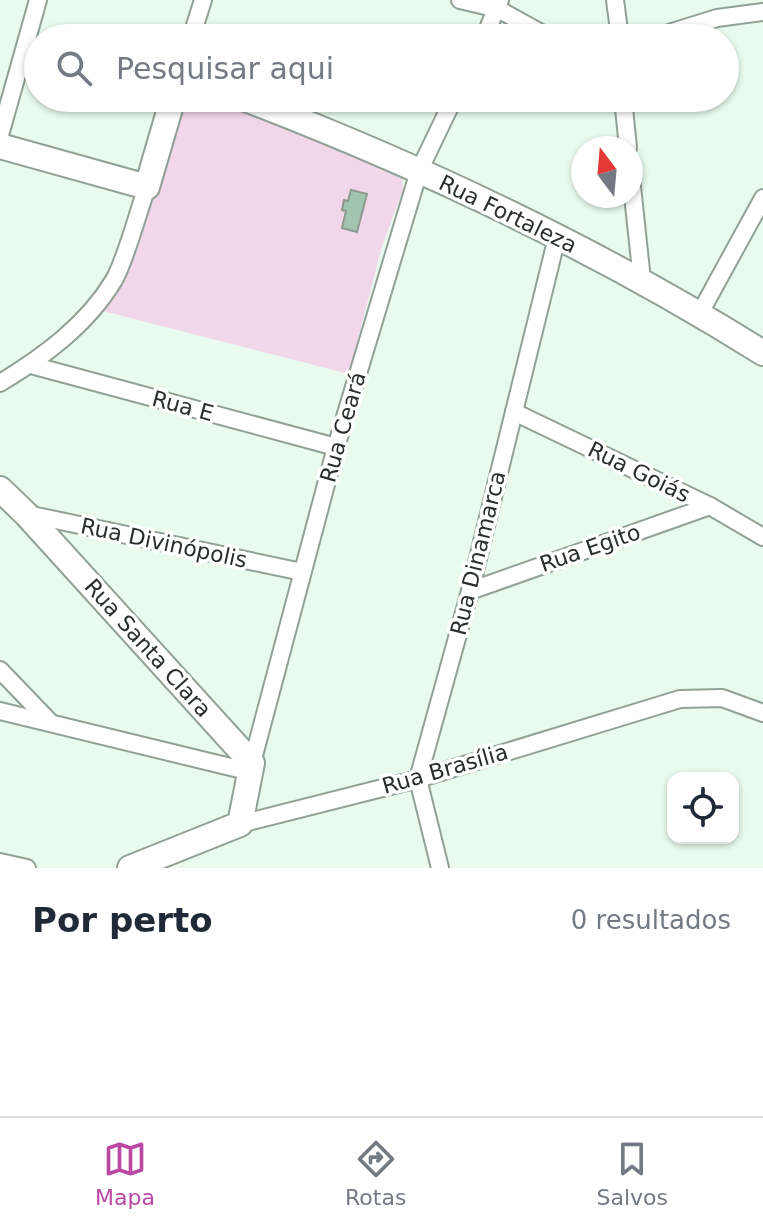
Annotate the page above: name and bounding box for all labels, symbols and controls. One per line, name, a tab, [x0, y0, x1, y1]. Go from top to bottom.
search box	[24, 24, 739, 112]
icon: search	[52, 46, 96, 90]
text: Pesquisar aqui	[116, 51, 334, 86]
north arrow	[571, 136, 643, 208]
street label: Rua Fortaleza	[435, 170, 581, 258]
street label: Rua Ceará	[315, 369, 371, 485]
street label: Rua E	[150, 386, 216, 426]
street label: Rua Goiás	[584, 437, 694, 507]
street label: Rua Dinamarca	[446, 468, 510, 638]
street label: Rua Divinópolis	[79, 513, 249, 573]
street label: Rua Egito	[536, 519, 644, 577]
street label: Rua Santa Clara	[80, 574, 216, 722]
street label: Rua Brasília	[379, 739, 511, 799]
map controls	[667, 772, 739, 844]
button: locate	[667, 772, 739, 844]
text: Por perto	[32, 900, 213, 940]
text: 0 resultados	[571, 905, 731, 935]
tab: Mapa	[95, 1137, 155, 1210]
tab: Rotas	[345, 1137, 406, 1210]
tab: Salvos	[596, 1137, 668, 1210]

